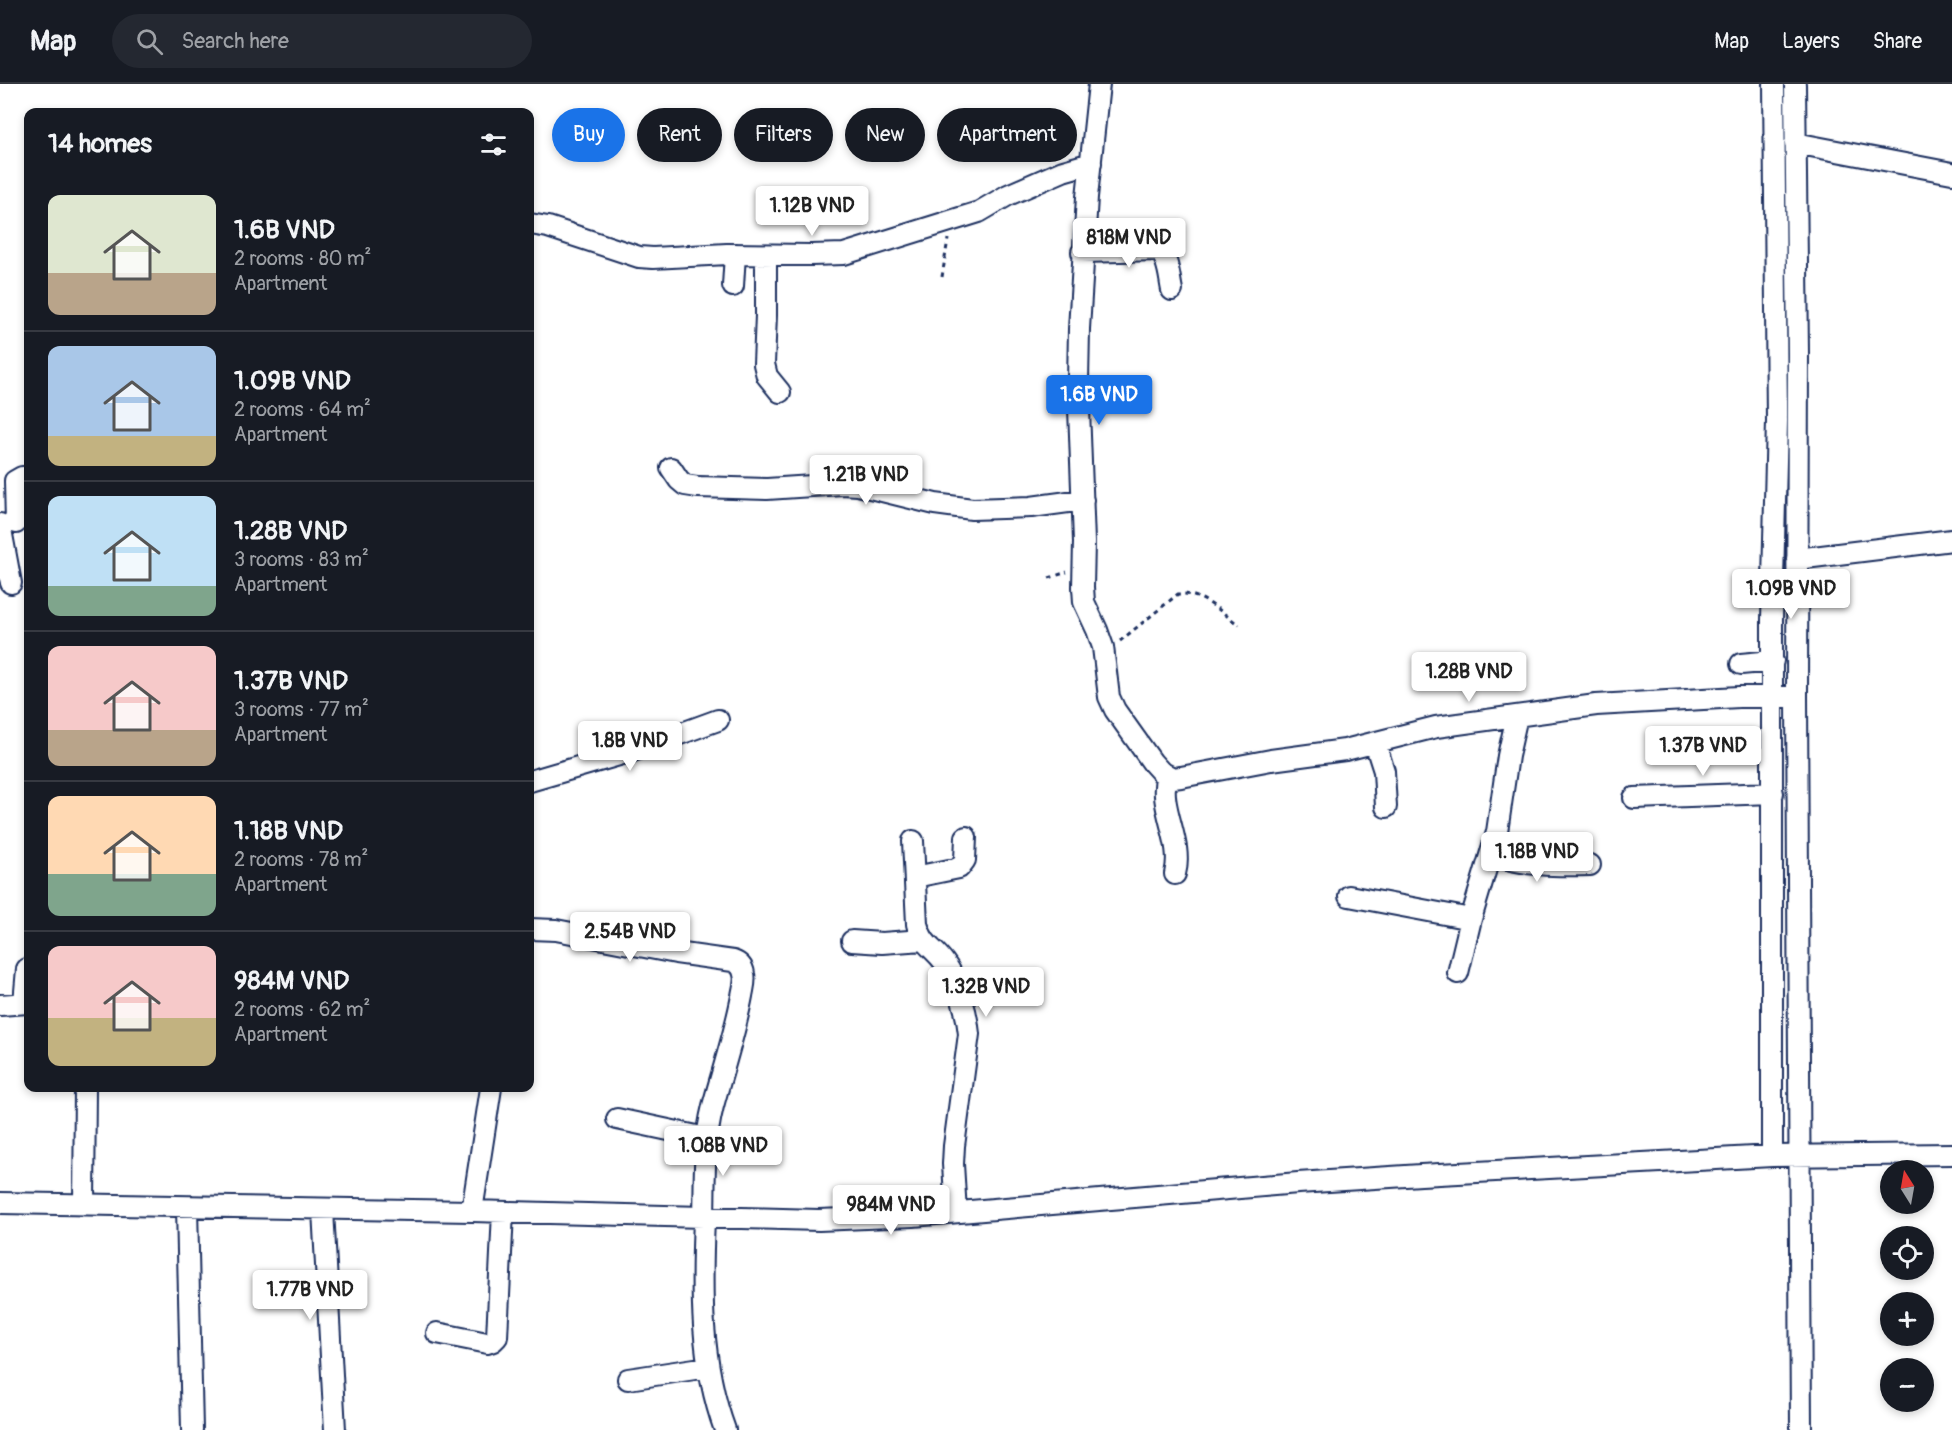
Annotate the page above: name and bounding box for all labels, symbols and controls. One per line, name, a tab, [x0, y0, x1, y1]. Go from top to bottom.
search box	[112, 14, 532, 68]
text: Map	[30, 24, 76, 59]
icon: search	[133, 25, 166, 58]
text: Search here	[181, 27, 289, 55]
text: Map	[1714, 28, 1749, 55]
text: Layers	[1782, 28, 1840, 55]
text: Share	[1873, 28, 1922, 55]
chip: Buy	[552, 108, 625, 162]
chip: Rent	[637, 108, 722, 162]
chip: Filters	[734, 108, 833, 162]
chip: New	[845, 108, 925, 162]
chip: Apartment	[937, 108, 1077, 162]
text: 14 homes	[48, 128, 152, 160]
icon: filters	[477, 128, 510, 161]
pin: 1.12B VND	[743, 186, 881, 237]
text: 1.12B VND	[770, 193, 854, 218]
text: 1.6B VND	[234, 214, 335, 246]
pin: 818M VND	[1067, 218, 1191, 269]
icon: home	[96, 219, 168, 291]
text: 818M VND	[1087, 225, 1171, 250]
text: 2 rooms · 80 m²	[234, 246, 371, 271]
text: Apartment	[234, 271, 327, 296]
text: 1.09B VND	[234, 365, 351, 397]
icon: home	[96, 370, 168, 442]
pin: 1.6B VND	[1037, 375, 1161, 426]
text: 1.6B VND	[1060, 382, 1138, 407]
text: 2 rooms · 64 m²	[234, 397, 371, 422]
text: Apartment	[234, 422, 327, 447]
pin: 1.21B VND	[797, 455, 935, 506]
text: 1.21B VND	[824, 462, 908, 487]
text: 1.28B VND	[234, 515, 347, 547]
icon: home	[96, 520, 168, 592]
text: 3 rooms · 83 m²	[234, 547, 369, 572]
pin: 1.09B VND	[1722, 569, 1860, 620]
text: Apartment	[234, 572, 327, 597]
text: 1.09B VND	[1746, 576, 1836, 601]
pin: 1.28B VND	[1400, 652, 1538, 703]
text: 1.28B VND	[1425, 659, 1513, 684]
text: 1.37B VND	[234, 665, 348, 697]
icon: home	[96, 670, 168, 742]
text: 3 rooms · 77 m²	[234, 697, 369, 722]
pin: 1.8B VND	[568, 721, 692, 772]
text: Apartment	[234, 722, 327, 747]
pin: 1.37B VND	[1634, 726, 1772, 777]
text: 1.8B VND	[592, 728, 668, 753]
text: 1.37B VND	[1659, 733, 1747, 758]
text: 1.18B VND	[234, 815, 343, 847]
icon: home	[96, 820, 168, 892]
pin: 1.18B VND	[1468, 832, 1606, 883]
text: 1.18B VND	[1495, 839, 1579, 864]
text: 2 rooms · 78 m²	[234, 847, 368, 872]
text: Apartment	[234, 872, 327, 897]
pin: 2.54B VND	[561, 912, 699, 963]
text: 2.54B VND	[584, 919, 676, 944]
text: 984M VND	[234, 965, 349, 997]
pin: 1.32B VND	[917, 967, 1055, 1018]
icon: home	[96, 970, 168, 1042]
text: 1.32B VND	[942, 974, 1030, 999]
text: 2 rooms · 62 m²	[234, 997, 370, 1022]
text: Apartment	[234, 1022, 327, 1047]
pin: 1.08B VND	[654, 1126, 792, 1177]
text: 1.08B VND	[678, 1133, 768, 1158]
north arrow	[1880, 1160, 1934, 1214]
map controls	[1880, 1160, 1934, 1412]
pin: 984M VND	[829, 1185, 953, 1236]
text: 984M VND	[847, 1192, 935, 1217]
button: locate	[1880, 1226, 1934, 1280]
pin: 1.77B VND	[241, 1270, 379, 1321]
text: 1.77B VND	[266, 1277, 354, 1302]
button: +	[1880, 1292, 1934, 1346]
button: −	[1880, 1358, 1934, 1412]

